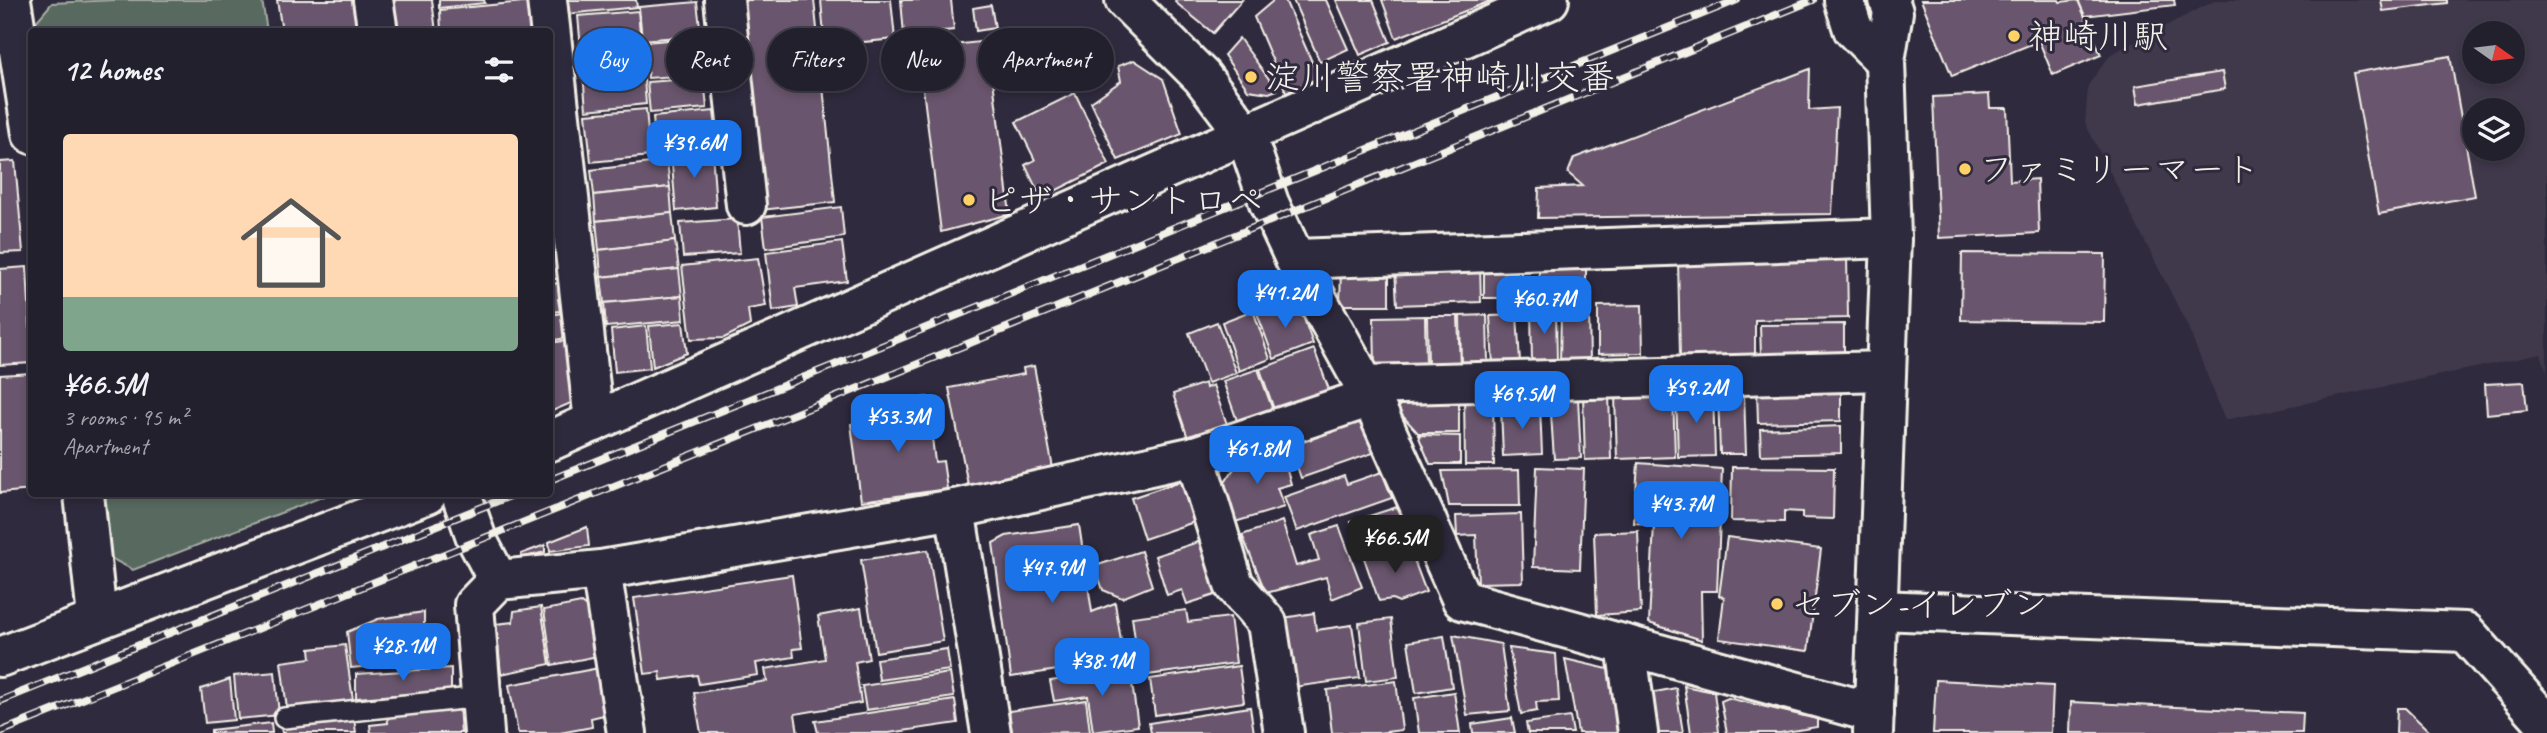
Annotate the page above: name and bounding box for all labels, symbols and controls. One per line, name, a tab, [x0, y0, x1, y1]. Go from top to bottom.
place label: 神崎川駅	[2028, 14, 2168, 59]
north arrow	[2462, 21, 2525, 84]
map controls	[2462, 21, 2525, 161]
chip: Buy	[574, 28, 652, 91]
chip: Rent	[666, 28, 753, 91]
chip: Filters	[767, 28, 867, 91]
chip: New	[881, 28, 964, 91]
chip: Apartment	[978, 28, 1114, 91]
marker: 神崎川駅	[2006, 28, 2022, 44]
text: 12 homes	[63, 51, 161, 89]
icon: filters	[480, 51, 518, 89]
place label: 淀川警察署神崎川交番	[1265, 55, 1615, 100]
marker: 淀川警察署神崎川交番	[1243, 69, 1259, 85]
button: layers	[2462, 98, 2525, 161]
pin: ¥39.6M	[637, 120, 751, 180]
text: ¥39.6M	[663, 128, 725, 157]
place label: ファミリーマート	[1979, 147, 2260, 192]
marker: ファミリーマート	[1957, 161, 1973, 177]
place label: ピザ・サントロペ	[983, 178, 1263, 223]
icon: home	[228, 180, 354, 306]
marker: ピザ・サントロペ	[961, 192, 977, 208]
pin: ¥41.2M	[1228, 270, 1342, 330]
pin: ¥60.7M	[1487, 276, 1601, 336]
text: ¥41.2M	[1254, 278, 1316, 307]
text: ¥60.7M	[1512, 284, 1576, 313]
text: ¥66.5M	[63, 365, 146, 403]
pin: ¥59.2M	[1639, 366, 1753, 425]
pin: ¥69.5M	[1465, 372, 1579, 431]
text: ¥59.2M	[1665, 373, 1727, 402]
text: ¥69.5M	[1491, 379, 1553, 408]
pin: ¥53.3M	[841, 394, 955, 454]
text: ¥53.3M	[867, 402, 929, 431]
text: 3 rooms · 95 m²	[63, 403, 187, 432]
pin: ¥61.8M	[1200, 426, 1314, 486]
text: Apartment	[63, 432, 148, 461]
text: ¥61.8M	[1225, 434, 1289, 463]
pin: ¥43.7M	[1624, 482, 1738, 541]
text: ¥43.7M	[1650, 489, 1712, 518]
pin: ¥66.5M	[1338, 516, 1452, 575]
text: ¥66.5M	[1363, 523, 1427, 552]
pin: ¥47.9M	[995, 546, 1109, 605]
text: ¥47.9M	[1021, 553, 1083, 582]
place label: セブン-イレブン	[1791, 582, 2047, 627]
marker: セブン-イレブン	[1769, 596, 1785, 612]
pin: ¥28.1M	[346, 624, 460, 683]
text: ¥28.1M	[372, 631, 434, 660]
pin: ¥38.1M	[1045, 638, 1159, 698]
text: ¥38.1M	[1071, 646, 1133, 675]

